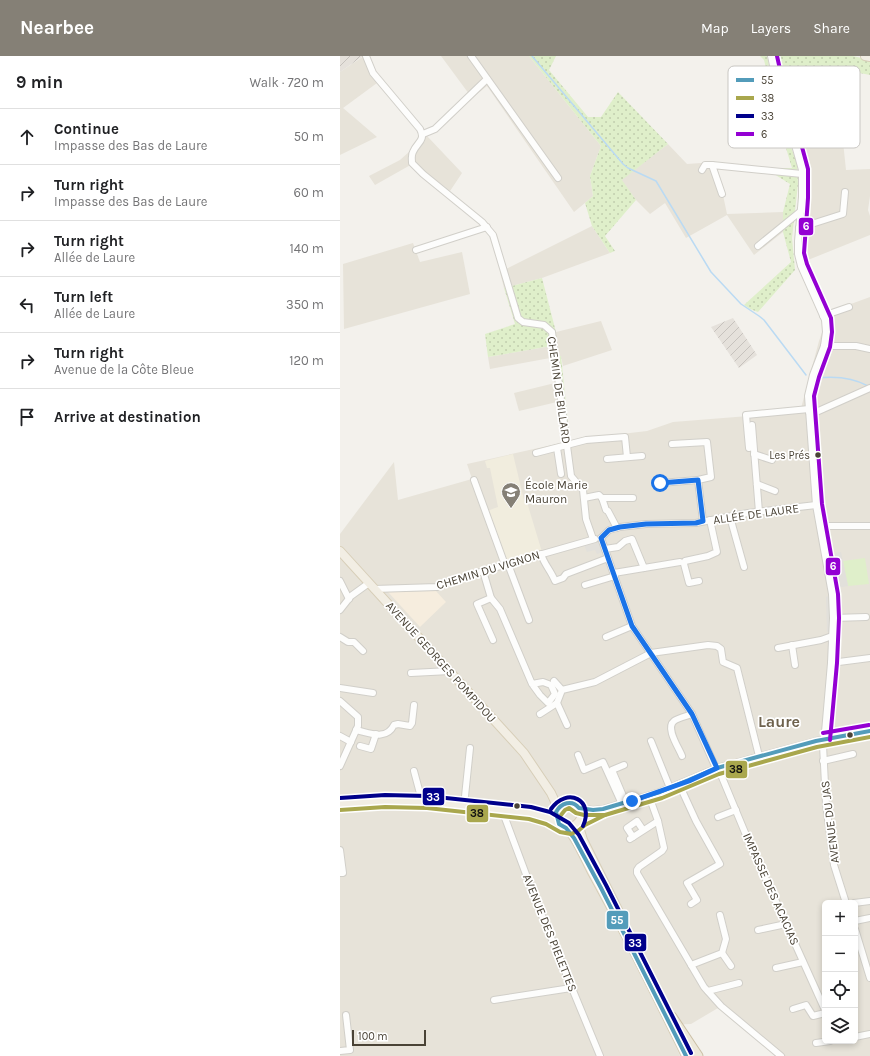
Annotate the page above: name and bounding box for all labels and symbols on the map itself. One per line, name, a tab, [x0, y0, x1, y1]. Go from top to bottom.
legend	[728, 66, 860, 148]
text: 55	[761, 74, 773, 87]
text: 38	[761, 92, 774, 105]
text: 33	[761, 110, 774, 123]
text: 6	[761, 128, 767, 141]
line badge: 6	[798, 217, 814, 236]
text: 6	[803, 220, 810, 233]
street label: CHEMIN DE BILLARD	[545, 335, 573, 445]
place label: Les Prés	[769, 449, 810, 462]
marker: Les Prés	[813, 450, 823, 460]
route start	[651, 474, 669, 492]
place label: École Marie Mauron	[525, 477, 588, 506]
school or university icon: École Marie Mauron	[500, 481, 522, 509]
street label: ALLÉE DE LAURE	[712, 500, 800, 527]
street label: CHEMIN DU VIGNON	[435, 548, 541, 592]
line badge: 6	[825, 557, 841, 576]
text: 6	[830, 560, 837, 573]
street label: AVENUE GEORGES POMPIDOU	[383, 599, 499, 725]
district label: Laure	[758, 712, 800, 731]
unlabelled marker	[845, 730, 855, 740]
line badge: 38	[725, 760, 748, 779]
text: 38	[729, 763, 743, 776]
street label: AVENUE DU JAS	[818, 780, 842, 864]
line badge: 33	[422, 787, 445, 806]
text: 33	[426, 791, 440, 804]
route end	[623, 792, 641, 810]
unlabelled marker	[512, 801, 522, 811]
line badge: 38	[466, 804, 489, 823]
text: 38	[470, 807, 484, 820]
street label: IMPASSE DES ACACIAS	[740, 831, 802, 947]
street label: AVENUE DES PIELETTES	[520, 872, 580, 994]
line badge: 55	[606, 910, 629, 930]
text: 55	[611, 914, 623, 927]
line badge: 33	[624, 933, 647, 952]
text: 33	[628, 937, 642, 950]
scale bar	[352, 1028, 426, 1047]

